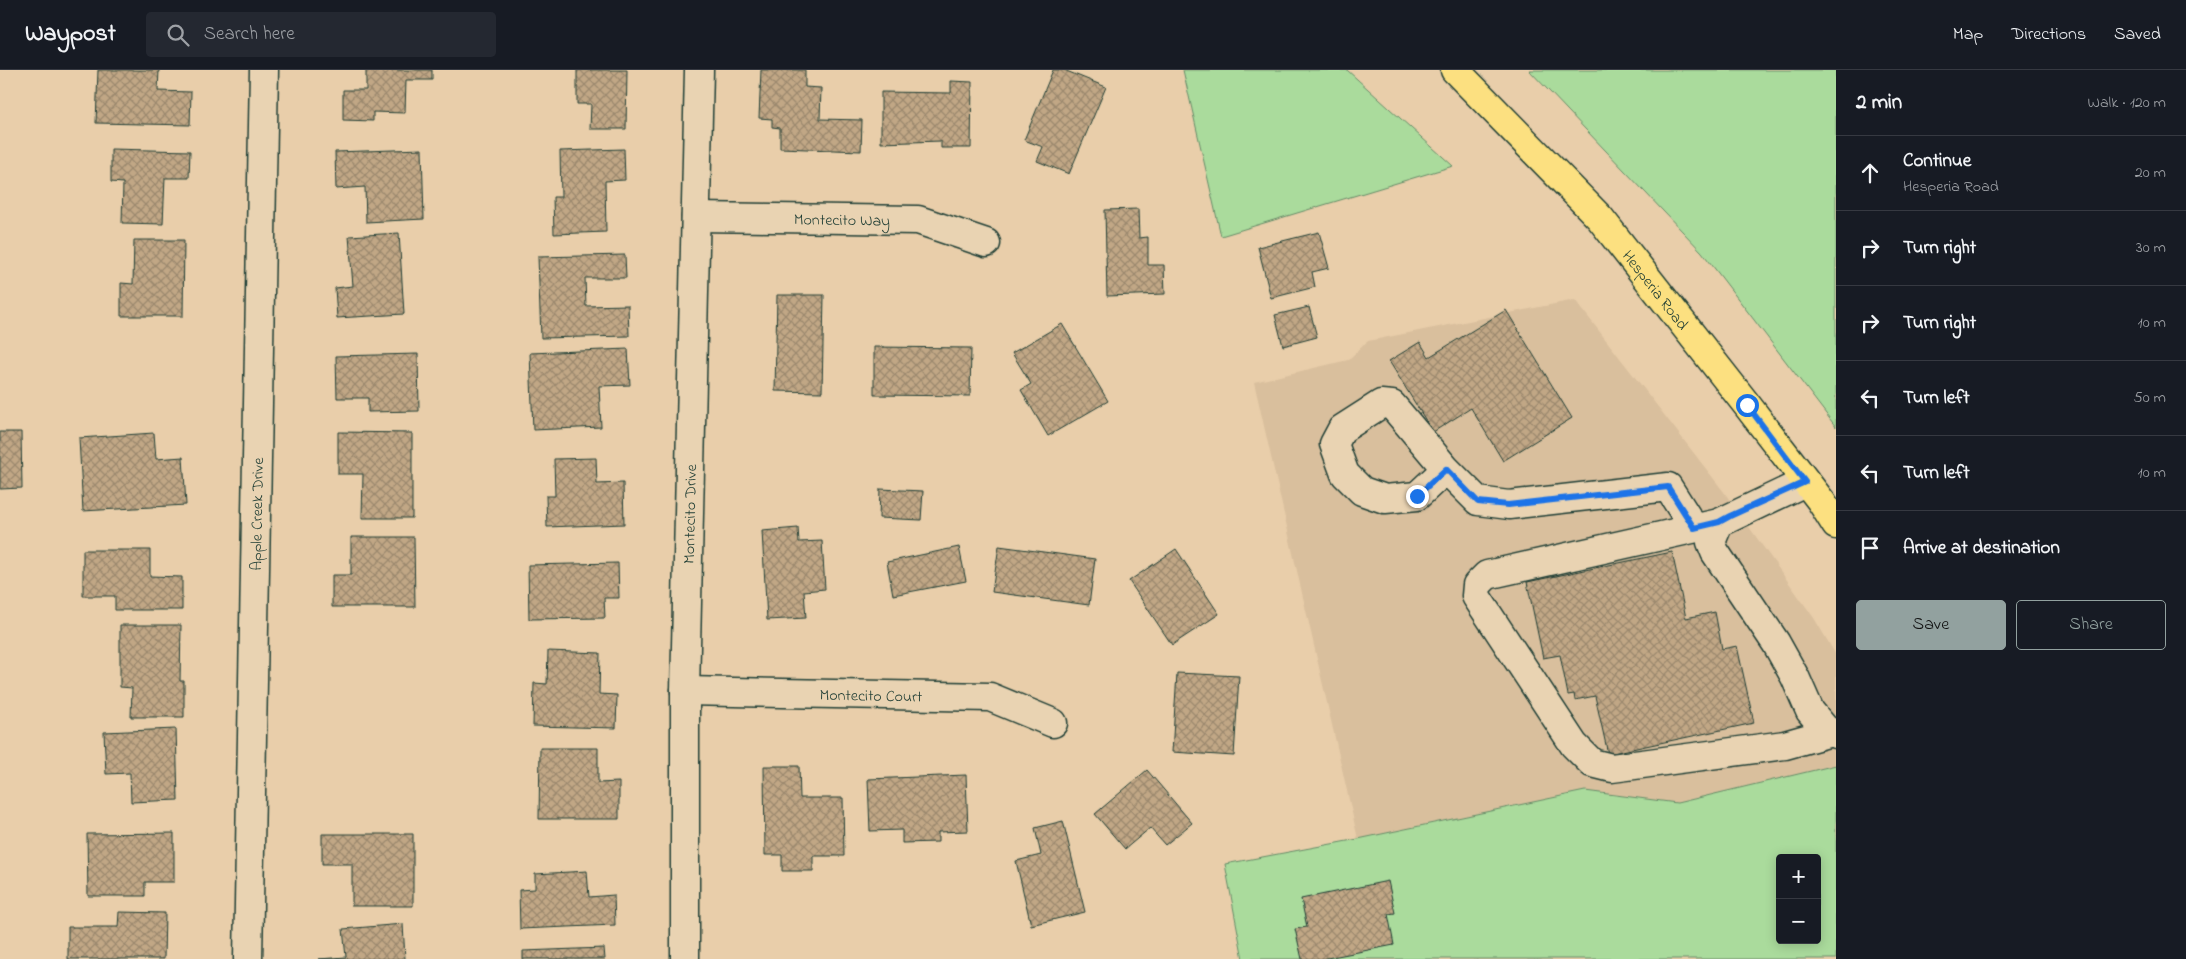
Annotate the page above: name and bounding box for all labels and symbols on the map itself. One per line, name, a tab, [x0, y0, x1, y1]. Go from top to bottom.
street label: Montecito Way	[794, 208, 890, 234]
street label: Hesperia Road	[1615, 246, 1694, 336]
route start	[1736, 394, 1759, 417]
street label: Apple Creek Drive	[245, 456, 271, 571]
street label: Montecito Drive	[678, 463, 704, 564]
route end	[1406, 485, 1429, 508]
street label: Montecito Court	[819, 684, 923, 710]

